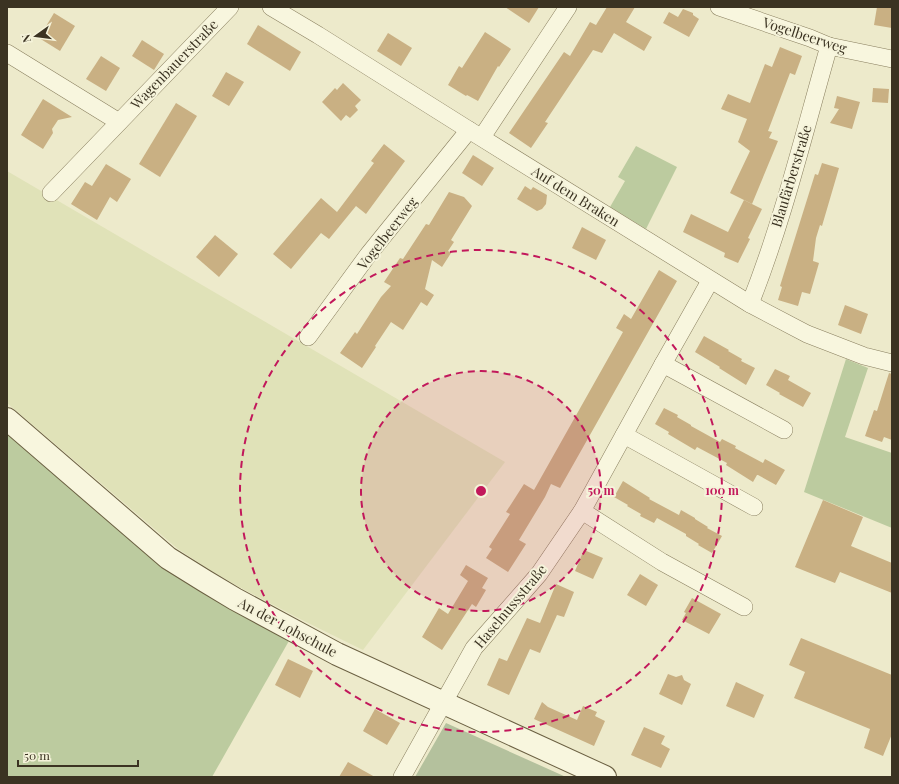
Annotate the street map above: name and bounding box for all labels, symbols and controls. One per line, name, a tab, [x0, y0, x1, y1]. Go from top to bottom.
street label: Vogelbeerweg	[760, 12, 850, 58]
street label: Wagenbauerstraße	[126, 15, 222, 114]
north arrow	[16, 16, 56, 56]
text: N	[18, 33, 34, 44]
street label: Blaufärberstraße	[766, 122, 816, 230]
street label: Auf dem Braken	[528, 161, 624, 231]
street label: Vogelbeerweg	[352, 192, 422, 274]
text: 50 m	[588, 482, 615, 498]
text: 100 m	[705, 482, 739, 498]
centre of rings	[474, 484, 488, 498]
street label: Haselnussstraße	[469, 560, 551, 652]
street label: An der Lohschule	[234, 592, 341, 661]
scale bar	[18, 742, 138, 768]
text: 50 m	[24, 747, 50, 763]

